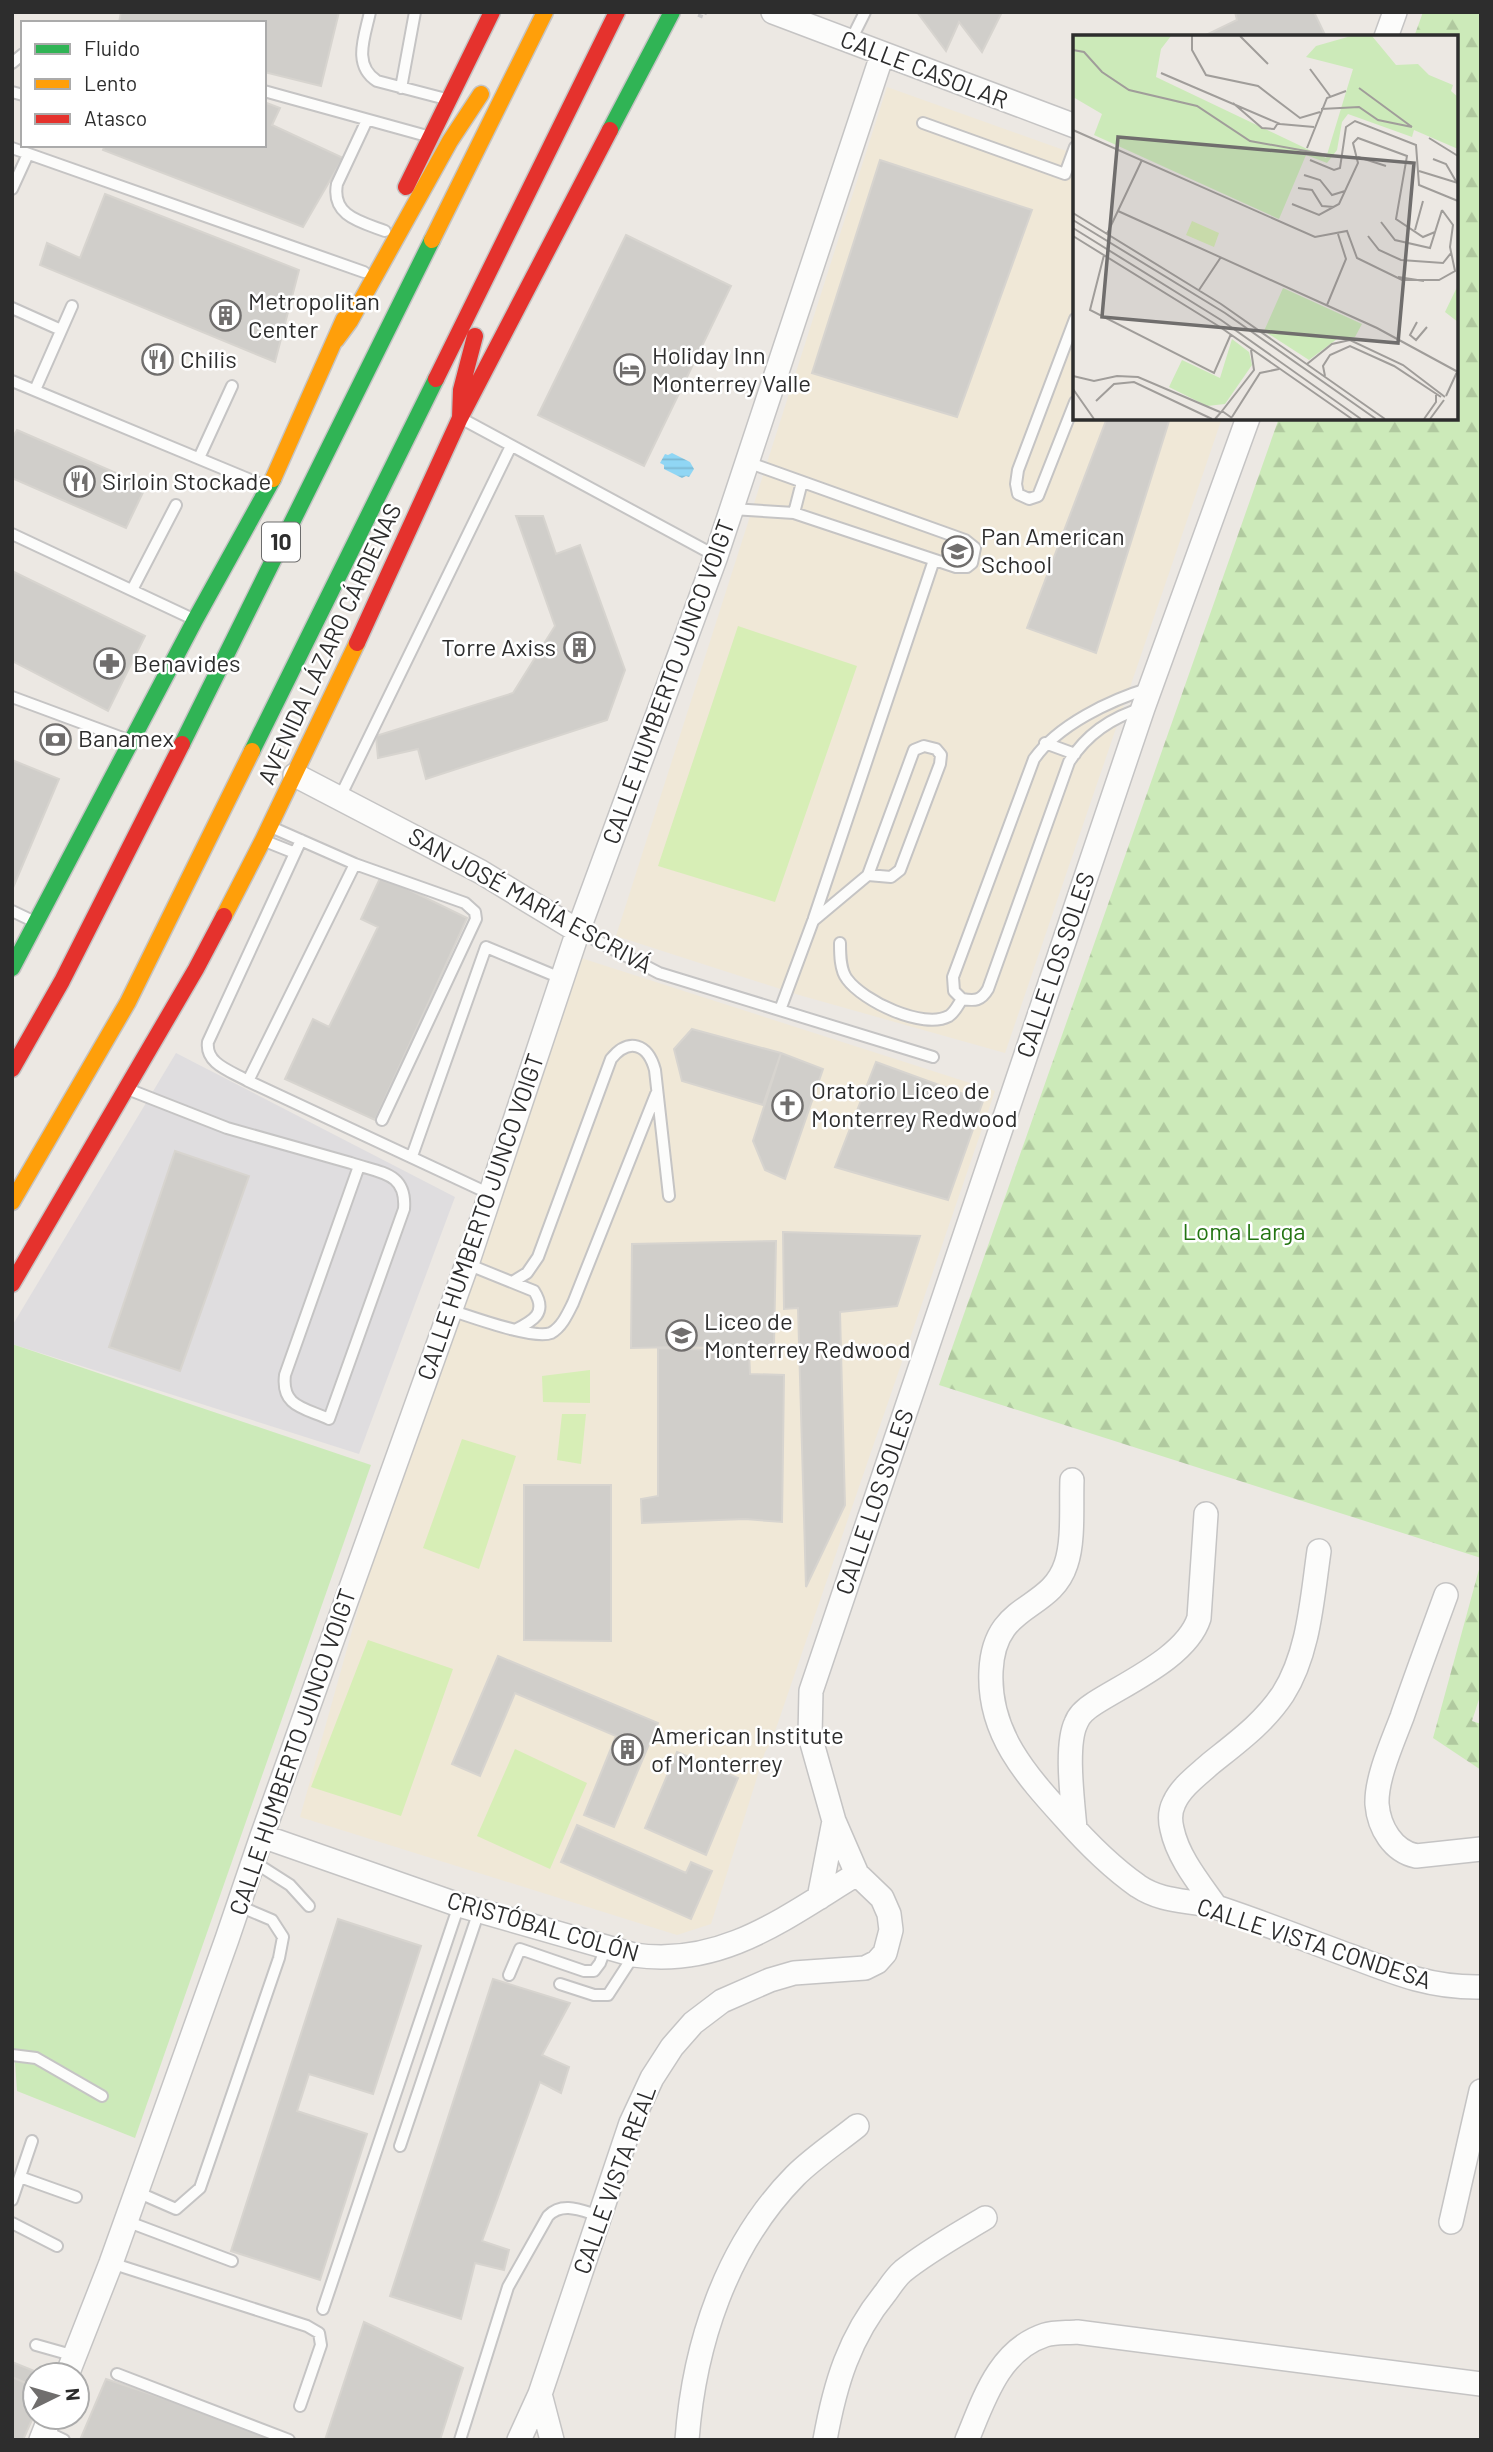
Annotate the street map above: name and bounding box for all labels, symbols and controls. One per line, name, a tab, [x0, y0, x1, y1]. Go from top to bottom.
legend	[21, 21, 266, 147]
street label: CALLE CASOLAR	[837, 23, 1012, 114]
text: Fluido	[84, 35, 140, 60]
inset map	[1073, 35, 1458, 420]
text: Lento	[84, 70, 137, 95]
text: Atasco	[84, 105, 147, 130]
place label: Metropolitan Center	[248, 286, 380, 343]
building icon: Metropolitan Center	[208, 299, 242, 333]
place label: Holiday Inn Monterrey Valle	[652, 340, 811, 397]
restaurant icon: Chilis	[140, 343, 174, 377]
place label: Chilis	[180, 344, 237, 373]
hotel icon: Holiday Inn Monterrey Valle	[612, 353, 646, 387]
restaurant icon: Sirloin Stockade	[62, 465, 96, 499]
place label: Sirloin Stockade	[102, 466, 271, 495]
street label: AVENIDA LÁZARO CÁRDENAS	[251, 498, 407, 789]
street label: CALLE HUMBERTO JUNCO VOIGT	[595, 515, 740, 848]
place label: Pan American School	[981, 521, 1125, 578]
road number: 10	[262, 522, 300, 562]
school or university icon: Pan American School	[941, 534, 975, 568]
building icon: Torre Axiss	[562, 631, 596, 665]
place label: Torre Axiss	[441, 632, 556, 661]
pharmacy icon: Benavides	[93, 647, 127, 681]
place label: Benavides	[133, 648, 241, 677]
bank icon: Banamex	[38, 722, 72, 756]
place label: Banamex	[78, 723, 174, 752]
street label: SAN JOSÉ MARÍA ESCRIVÁ	[404, 821, 658, 979]
street label: CALLE LOS SOLES	[1009, 868, 1100, 1061]
street label: CALLE HUMBERTO JUNCO VOIGT	[410, 1049, 549, 1384]
place label: Oratorio Liceo de Monterrey Redwood	[811, 1075, 1018, 1132]
church icon: Oratorio Liceo de Monterrey Redwood	[771, 1088, 805, 1122]
park label: Loma Larga	[1182, 1216, 1306, 1245]
place label: Liceo de Monterrey Redwood	[704, 1306, 911, 1363]
school or university icon: Liceo de Monterrey Redwood	[664, 1319, 698, 1353]
street label: CALLE LOS SOLES	[828, 1405, 919, 1598]
street label: CALLE HUMBERTO JUNCO VOIGT	[222, 1584, 361, 1919]
place label: American Institute of Monterrey	[651, 1720, 844, 1777]
building icon: American Institute of Monterrey	[611, 1733, 645, 1767]
street label: CRISTÓBAL COLÓN	[444, 1884, 643, 1967]
street label: CALLE VISTA CONDESA	[1194, 1891, 1435, 1994]
street label: CALLE VISTA REAL	[566, 2081, 661, 2278]
north arrow	[21, 2361, 91, 2431]
text: N	[61, 2387, 85, 2402]

